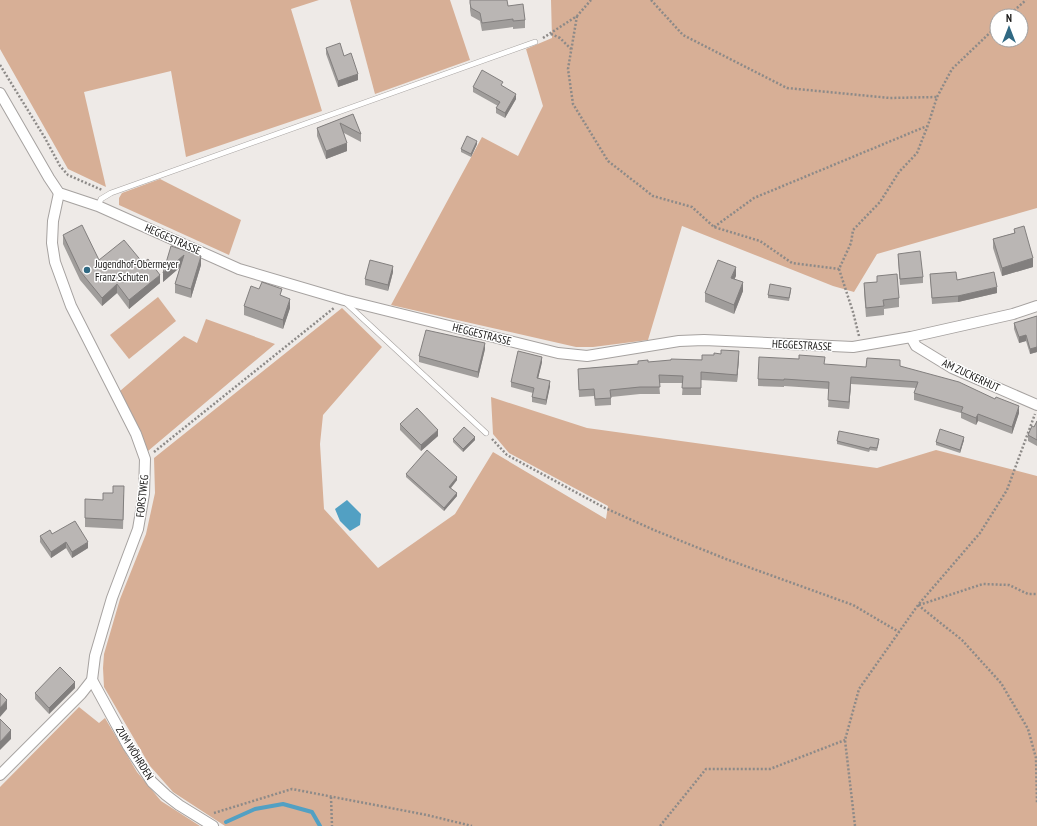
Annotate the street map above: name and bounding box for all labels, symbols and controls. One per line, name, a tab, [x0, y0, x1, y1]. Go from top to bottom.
north arrow	[989, 8, 1029, 48]
text: N	[1006, 11, 1012, 25]
street label: HEGGESTRASSE	[143, 220, 204, 258]
place label: Jugendhof-Obermeyer Franz Schuten	[94, 257, 178, 284]
marker: Jugendhof-Obermeyer Franz Schuten	[82, 265, 92, 275]
street label: HEGGESTRASSE	[451, 320, 513, 348]
street label: HEGGESTRASSE	[772, 336, 833, 354]
street label: AM ZUCKERHUT	[940, 356, 1002, 394]
street label: FORSTWEG	[133, 474, 151, 518]
street label: ZUM WÖHRDEN	[113, 724, 157, 782]

